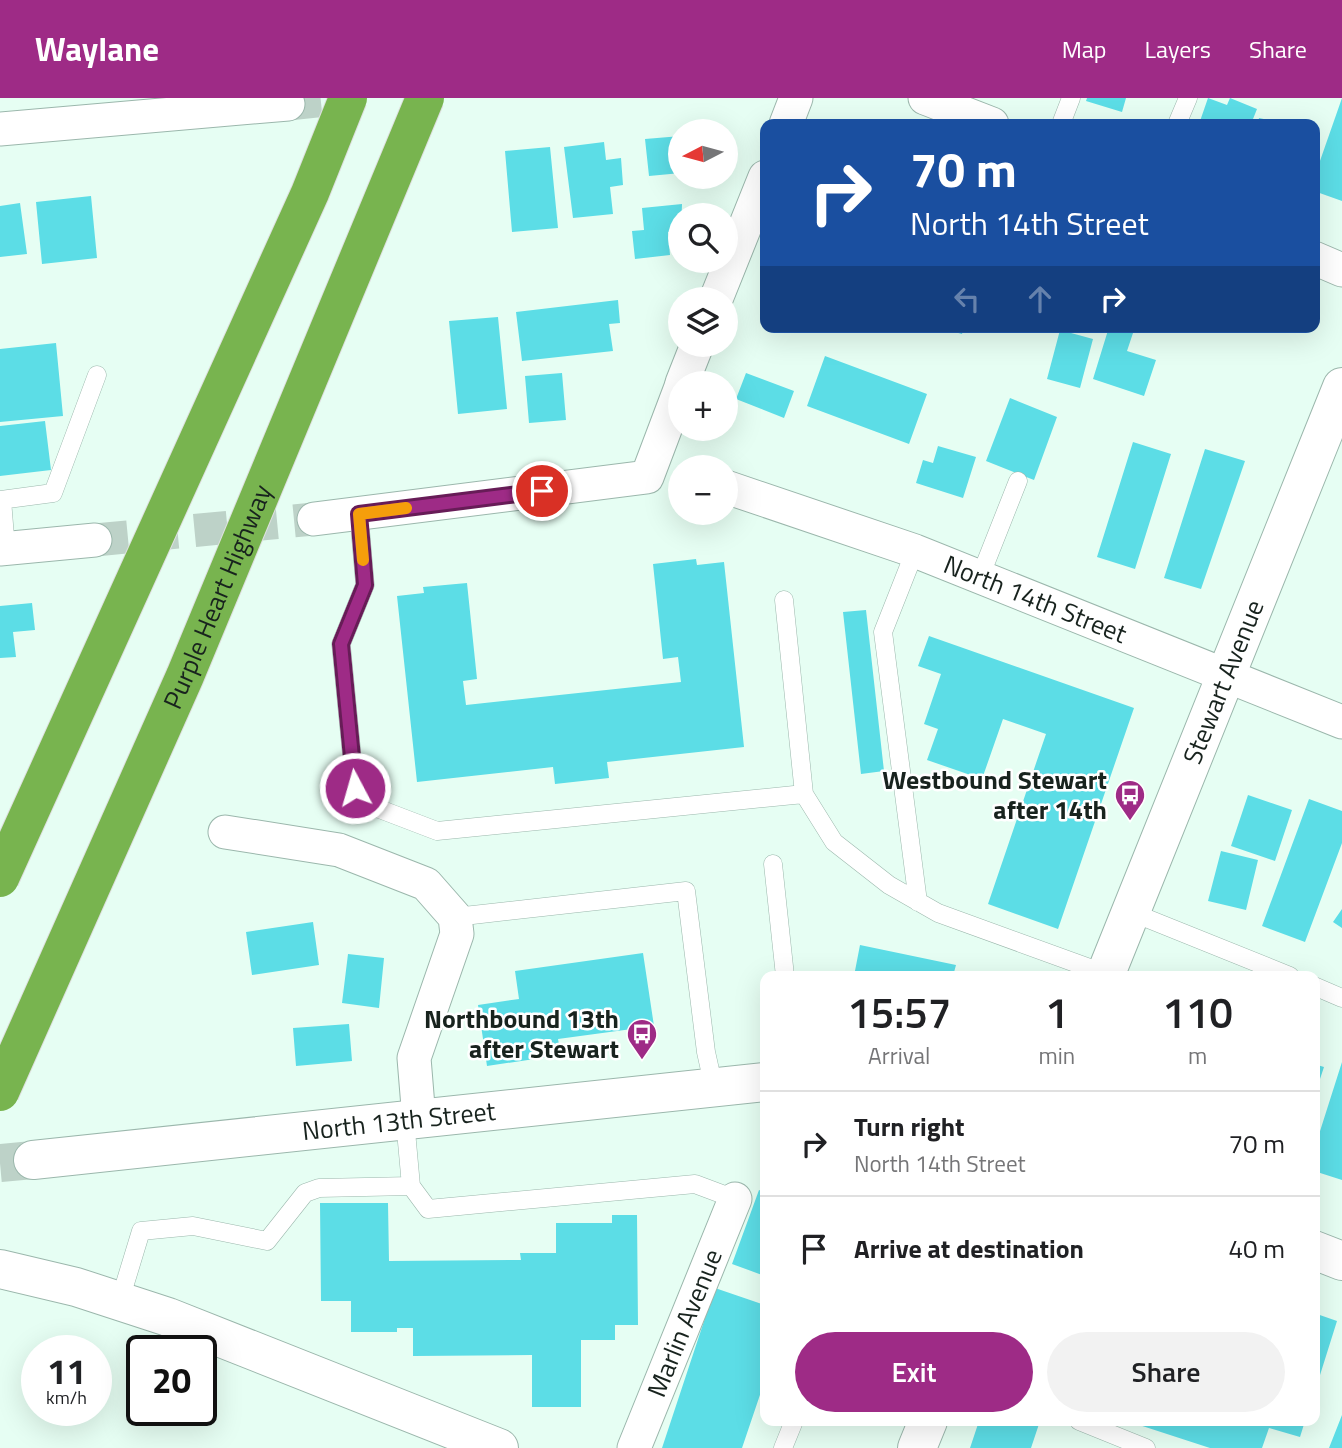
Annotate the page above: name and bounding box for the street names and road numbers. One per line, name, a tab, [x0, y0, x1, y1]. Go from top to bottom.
street label: Purple Heart Highway	[153, 478, 281, 715]
street label: North 14th Street	[938, 544, 1133, 653]
street label: Stewart Avenue	[1172, 594, 1273, 770]
street label: North 13th Street	[300, 1091, 497, 1150]
street label: Marlin Avenue	[637, 1243, 732, 1403]

